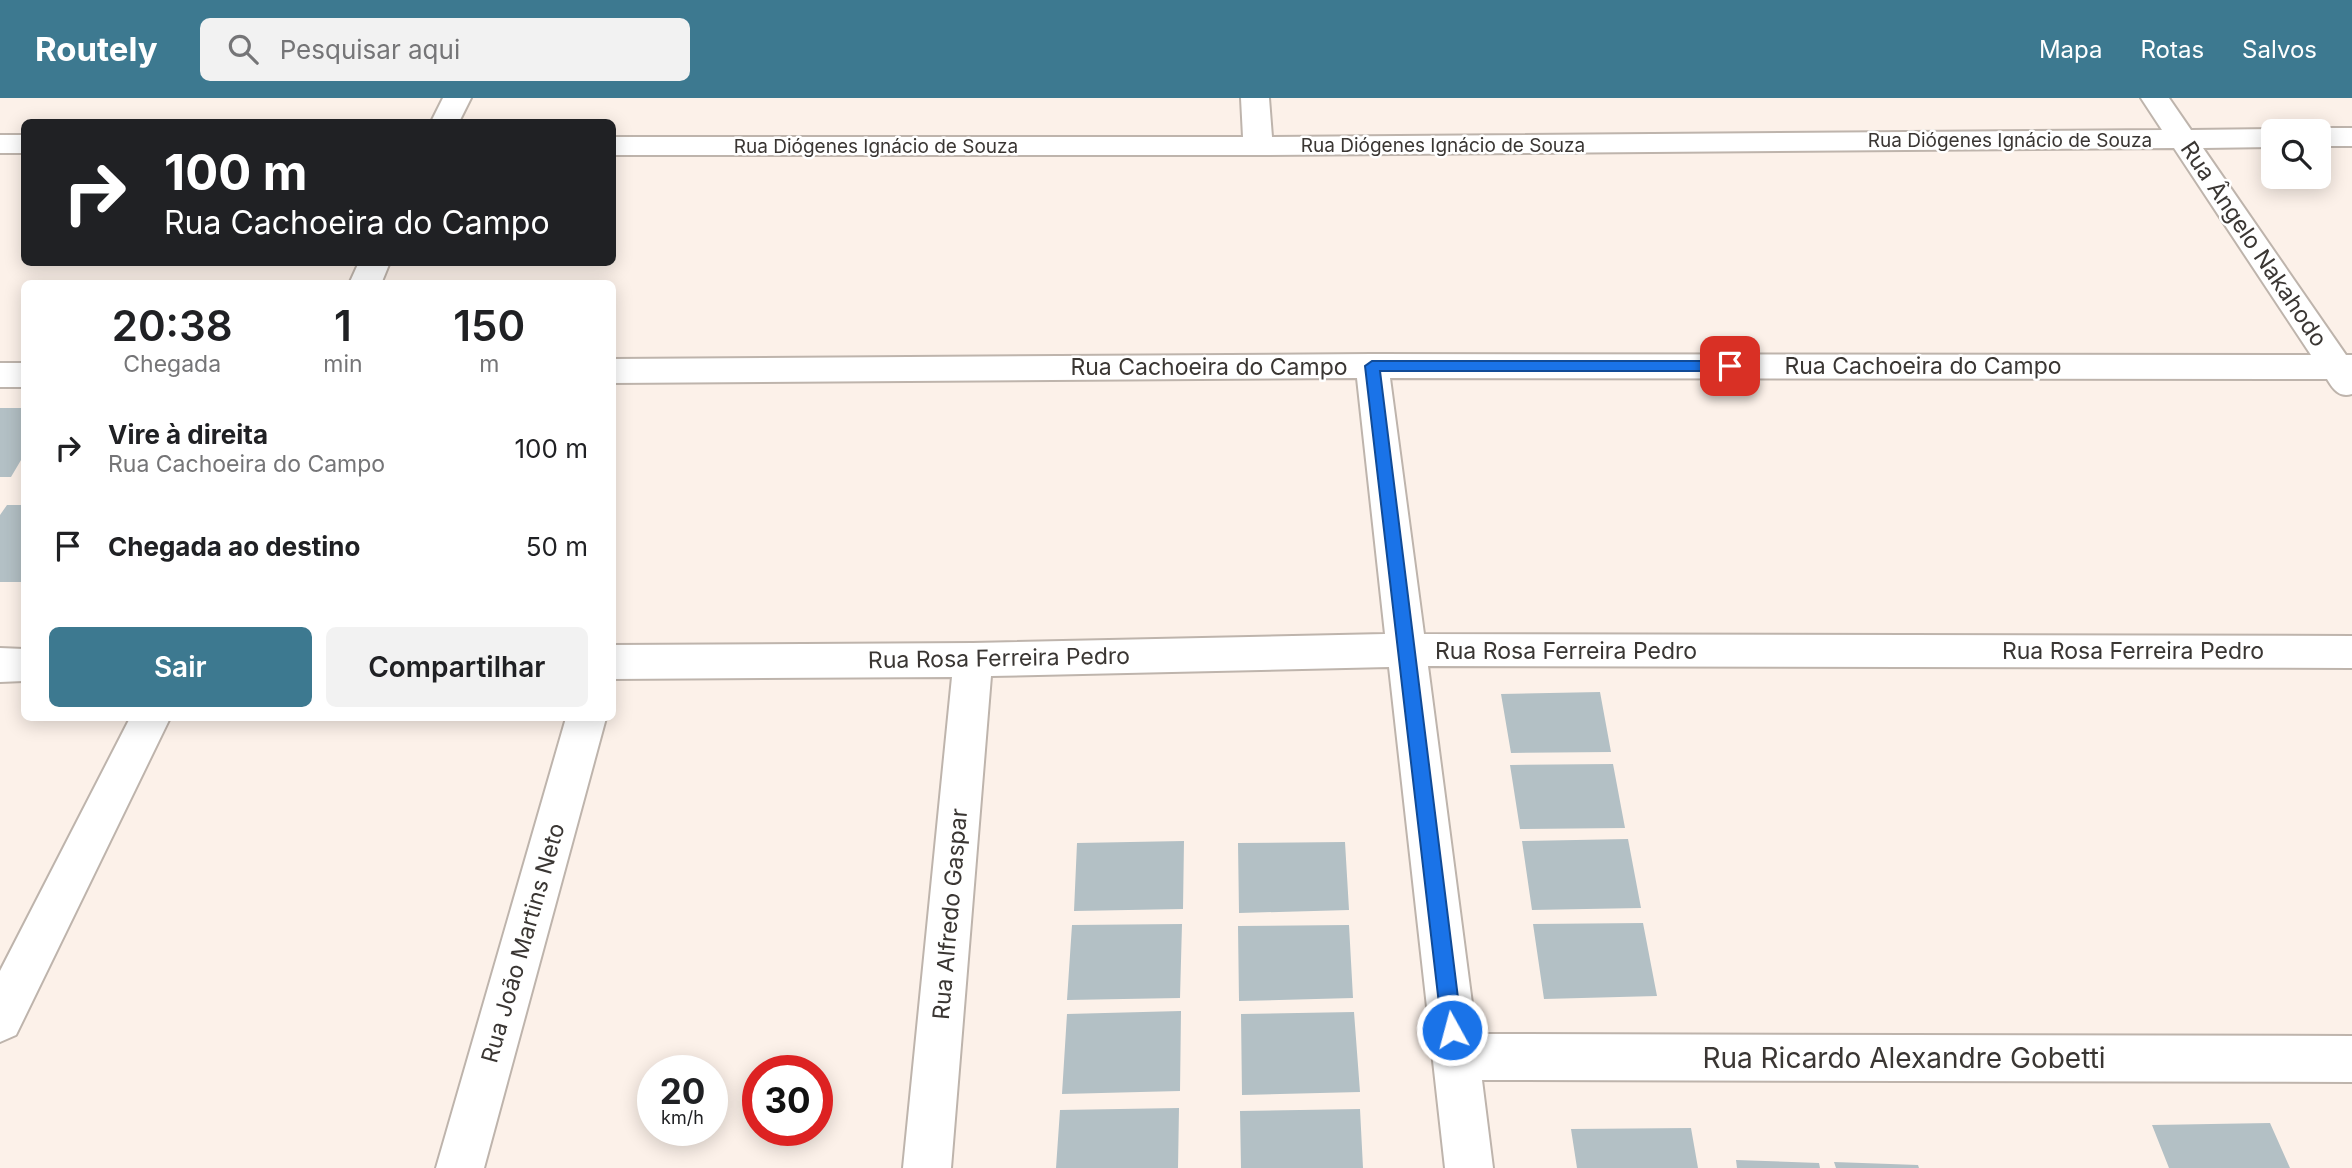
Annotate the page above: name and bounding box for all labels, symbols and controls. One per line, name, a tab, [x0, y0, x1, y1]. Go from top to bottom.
search box	[200, 18, 690, 81]
text: Routely	[35, 29, 158, 69]
icon: search	[224, 30, 262, 68]
text: Pesquisar aqui	[280, 34, 460, 65]
text: Mapa	[2039, 35, 2103, 64]
text: Rotas	[2141, 35, 2204, 64]
text: Salvos	[2242, 35, 2317, 64]
map controls	[2261, 119, 2331, 189]
button: search	[2261, 119, 2331, 189]
street label: Rua Diógenes Ignácio de Souza	[1868, 129, 2152, 152]
street label: Rua Diógenes Ignácio de Souza	[1301, 134, 1585, 157]
street label: Rua Diógenes Ignácio de Souza	[734, 135, 1018, 158]
street label: Rua Ângelo Nakahodo	[2175, 136, 2333, 352]
text: 100 m	[164, 143, 308, 202]
icon: right	[49, 147, 140, 238]
text: Rua Cachoeira do Campo	[164, 203, 550, 242]
text: 20:38	[112, 300, 233, 351]
text: 1	[334, 300, 352, 351]
text: 150	[453, 300, 525, 351]
pin	[1700, 336, 1760, 396]
icon: arrive	[1711, 347, 1749, 385]
text: Chegada	[123, 350, 221, 378]
text: min	[323, 350, 363, 378]
text: m	[479, 350, 499, 378]
street label: Rua Cachoeira do Campo	[1784, 352, 2062, 380]
street label: Rua Cachoeira do Campo	[1070, 353, 1348, 381]
text: Vire à direita	[108, 419, 268, 450]
icon: right	[49, 429, 87, 467]
text: 100 m	[515, 433, 588, 464]
text: Rua Cachoeira do Campo	[108, 450, 385, 478]
icon: arrive	[49, 527, 87, 565]
text: Chegada ao destino	[108, 531, 360, 562]
text: 50 m	[526, 531, 588, 562]
button: Sair	[49, 627, 312, 707]
button: Compartilhar	[326, 627, 588, 707]
street label: Rua Rosa Ferreira Pedro	[1435, 637, 1697, 665]
street label: Rua Rosa Ferreira Pedro	[2002, 637, 2264, 665]
street label: Rua Rosa Ferreira Pedro	[868, 642, 1130, 674]
street label: Rua Alfredo Gaspar	[927, 807, 973, 1021]
street label: Rua João Martins Neto	[475, 820, 571, 1066]
position arrow	[1415, 993, 1489, 1067]
street label: Rua Ricardo Alexandre Gobetti	[1702, 1041, 2106, 1075]
speed limit sign: 30	[742, 1055, 833, 1146]
text: 20	[660, 1070, 705, 1112]
text: km/h	[661, 1107, 704, 1128]

